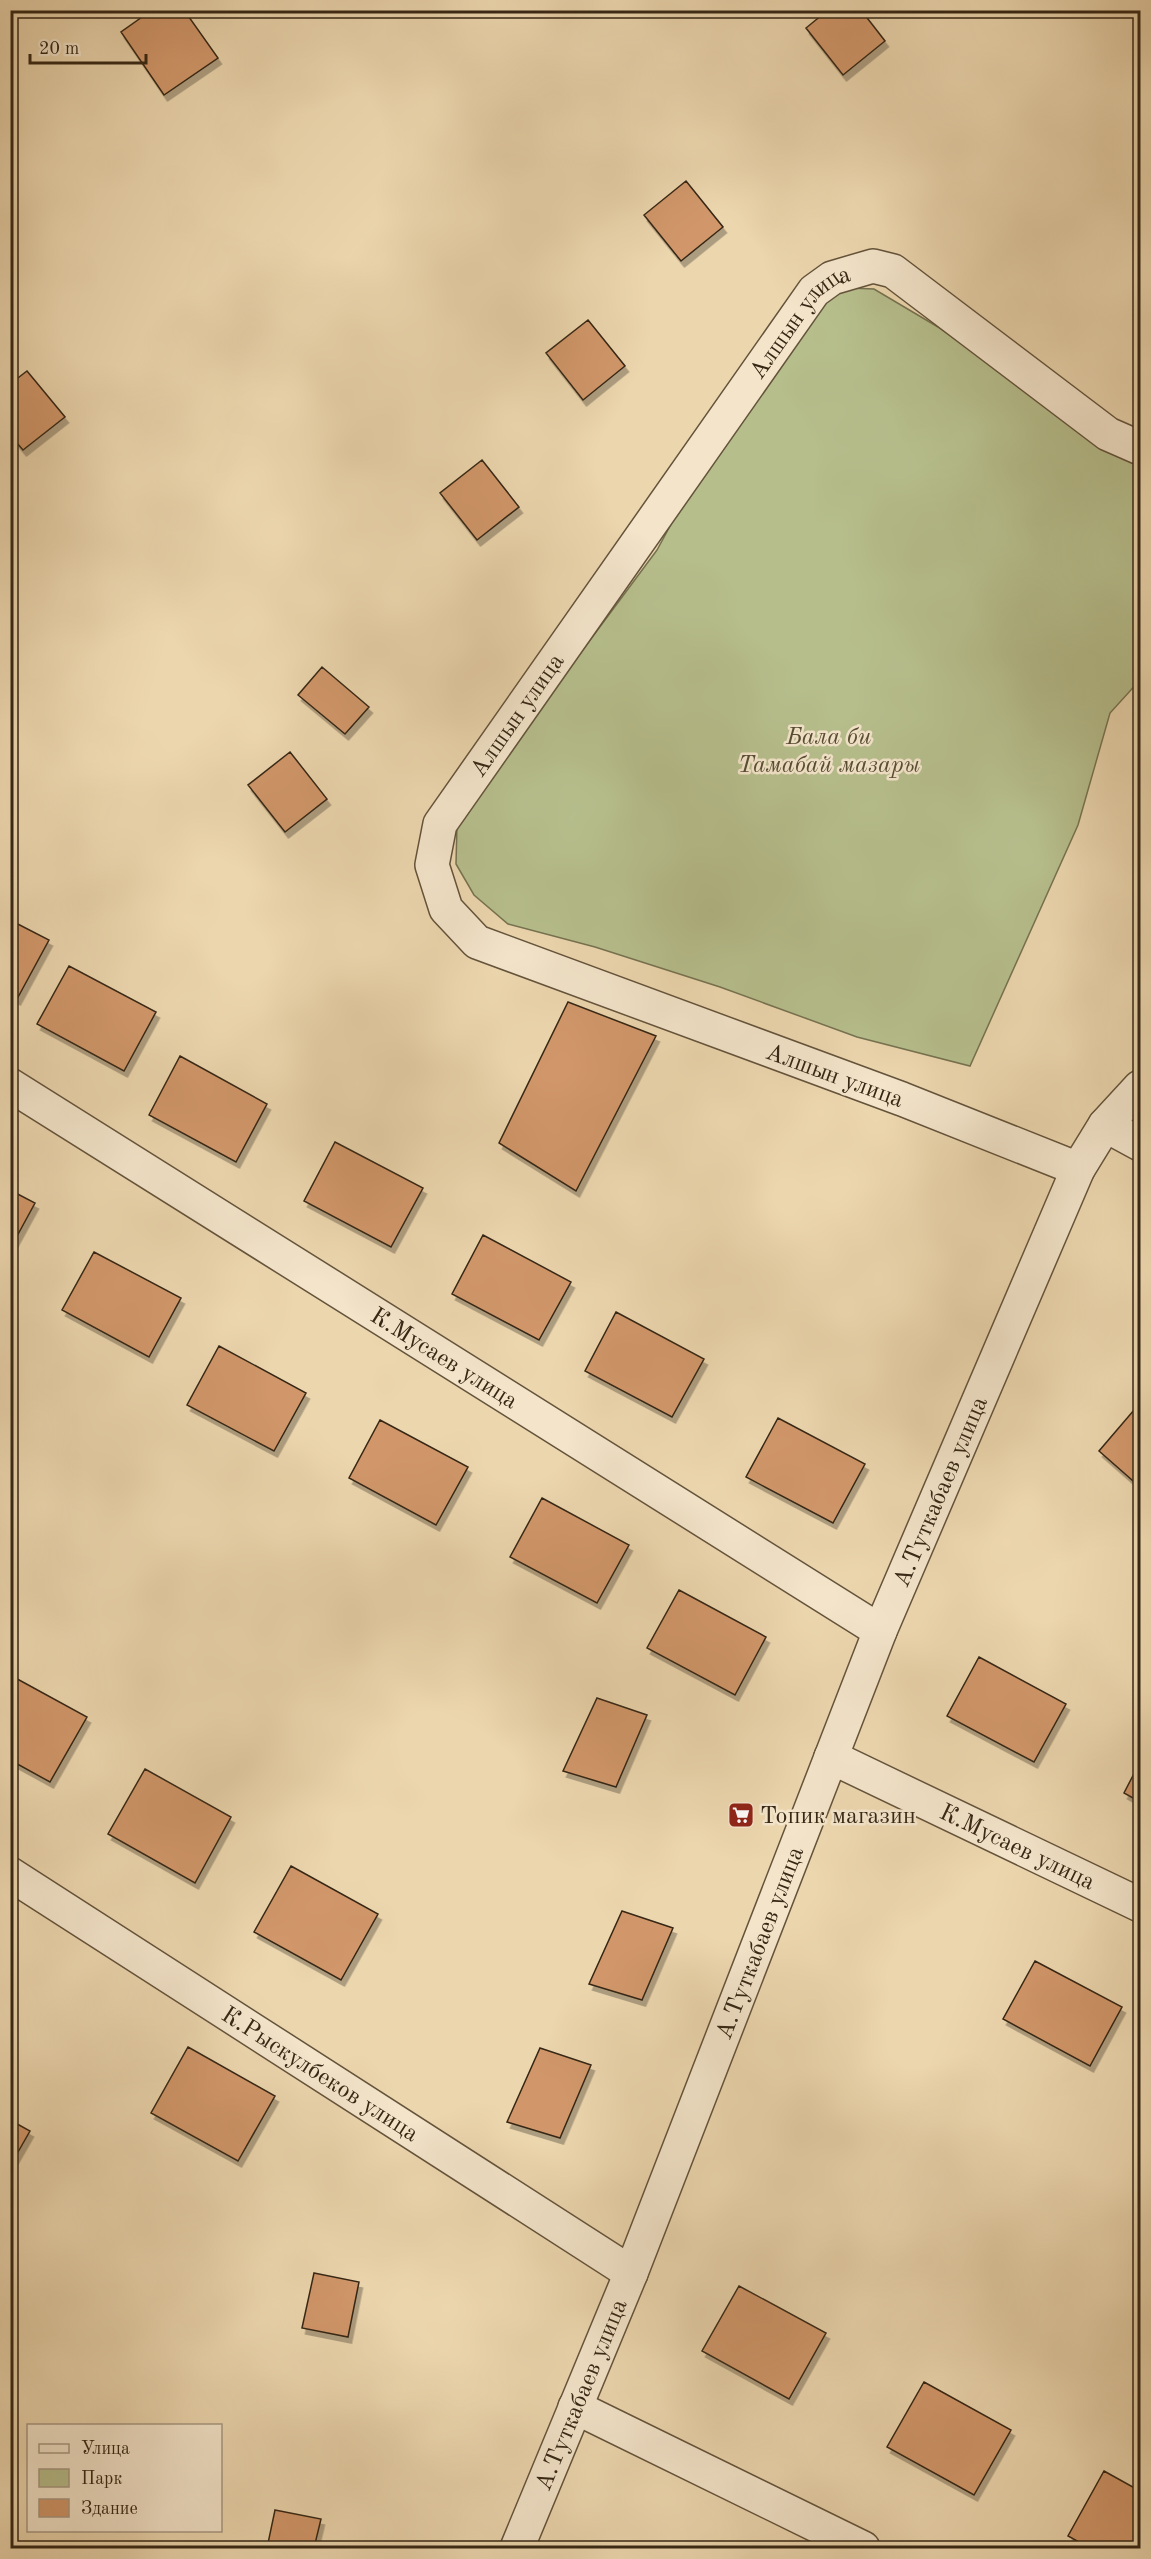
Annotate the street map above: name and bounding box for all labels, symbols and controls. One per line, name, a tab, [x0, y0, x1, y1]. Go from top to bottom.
scale bar	[30, 27, 146, 65]
text: 20 m	[39, 40, 79, 58]
street label: Алшын улица	[746, 263, 854, 384]
street label: Алшын улица	[467, 650, 570, 782]
park label: Бала би Тамабай мазары	[738, 726, 920, 778]
street label: Алшын улица	[762, 1041, 906, 1113]
street label: К.Мусаев улица	[366, 1304, 522, 1415]
street label: А.Туткабаев улица	[890, 1393, 993, 1591]
supermarket icon: Топик магазин	[726, 1800, 756, 1830]
street label: К.Мусаев улица	[935, 1801, 1098, 1896]
place label: Топик магазин	[760, 1805, 916, 1829]
street label: А.Туткабаев улица	[713, 1843, 809, 2043]
street label: К.Рыскулбеков улица	[217, 2003, 422, 2147]
street label: А.Туткабаев улица	[532, 2296, 633, 2495]
legend	[27, 2424, 222, 2532]
text: Улица	[81, 2440, 130, 2458]
text: Парк	[81, 2470, 122, 2488]
text: Здание	[81, 2500, 138, 2518]

